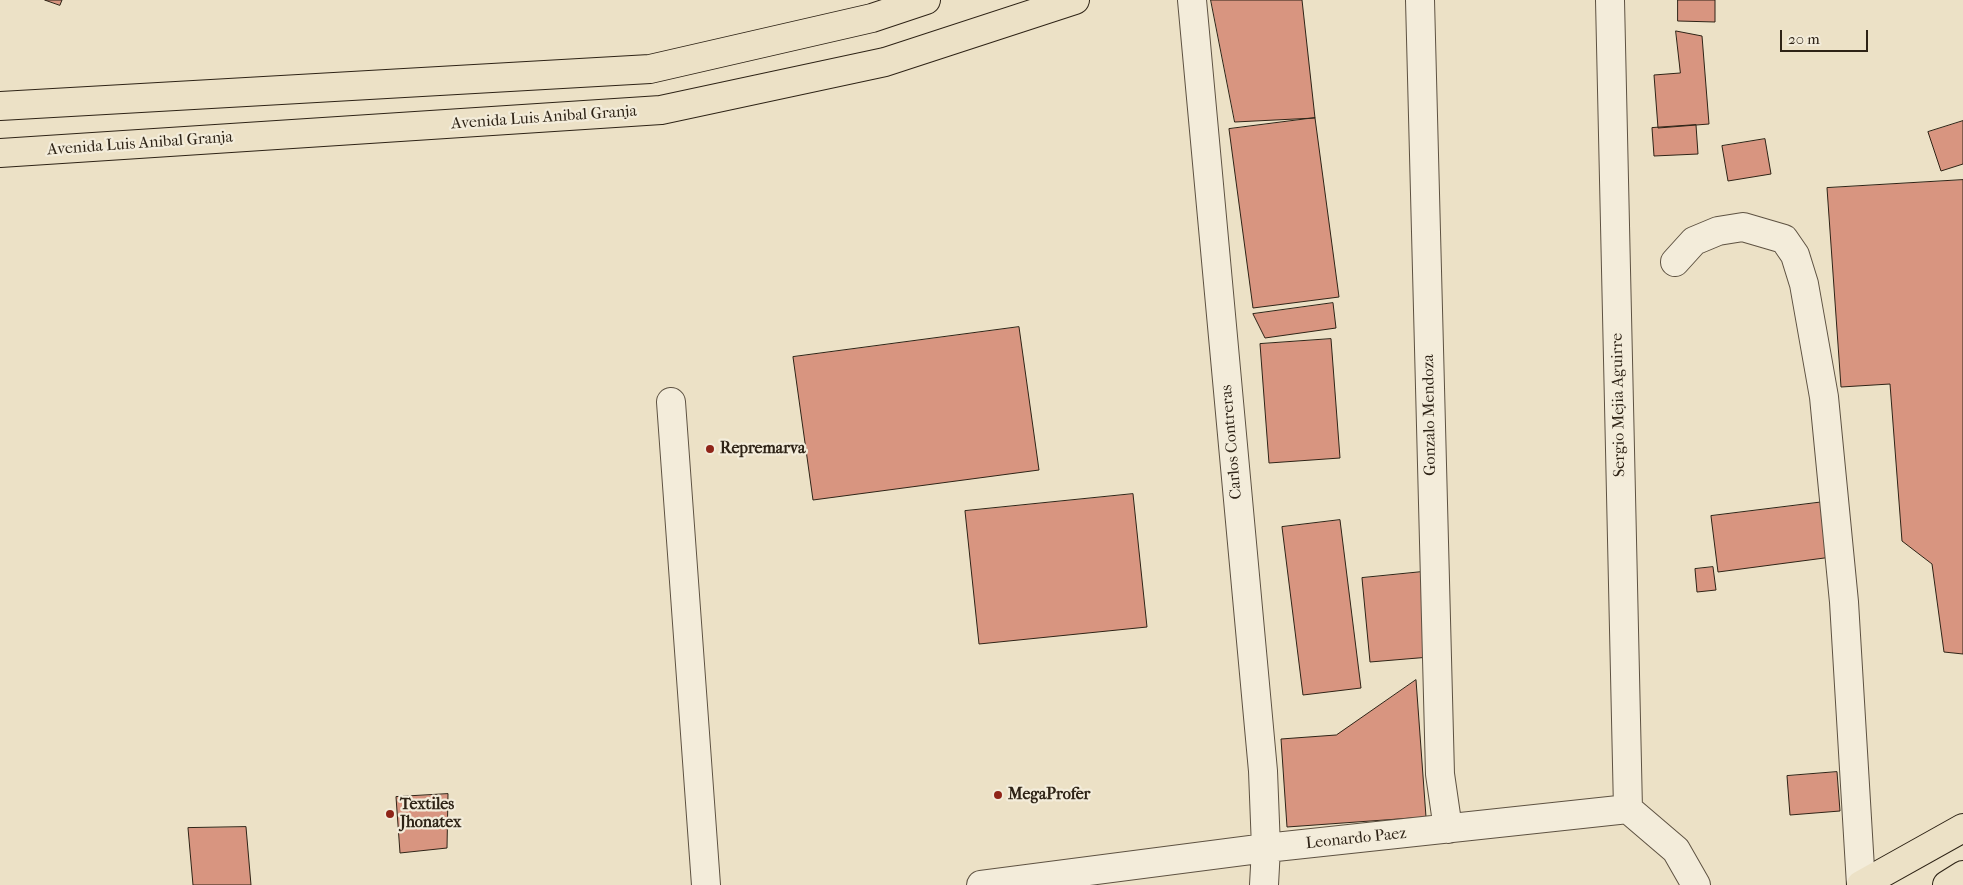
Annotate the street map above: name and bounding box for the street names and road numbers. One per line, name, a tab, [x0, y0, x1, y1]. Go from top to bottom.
street label: Avenida Luis Anibal Granja	[451, 102, 637, 134]
street label: Avenida Luis Anibal Granja	[47, 128, 233, 160]
street label: Sergio Mejia Aguirre	[1608, 333, 1630, 477]
street label: Gonzalo Mendoza	[1419, 354, 1441, 476]
street label: Carlos Contreras	[1217, 384, 1247, 500]
street label: Leonardo Paez	[1305, 824, 1407, 854]

